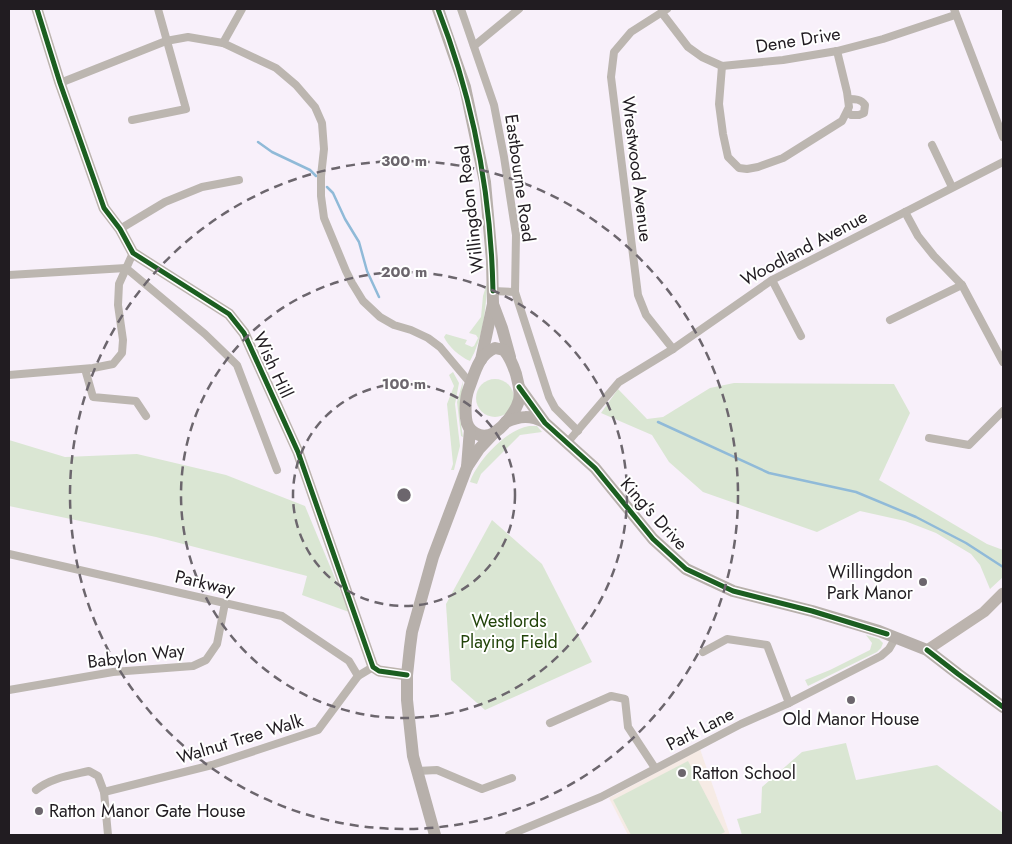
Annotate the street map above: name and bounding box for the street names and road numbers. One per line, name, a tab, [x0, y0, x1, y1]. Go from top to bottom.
street label: Dene Drive	[754, 20, 842, 60]
street label: Wrestwood Avenue	[615, 95, 659, 243]
street label: Eastbourne Road	[498, 112, 542, 244]
street label: Willingdon Road	[449, 143, 491, 275]
street label: Woodland Avenue	[736, 204, 872, 292]
street label: Wish Hill	[246, 328, 300, 402]
street label: King's Drive	[614, 472, 694, 556]
street label: Parkway	[172, 563, 238, 603]
street label: Babylon Way	[86, 637, 186, 675]
street label: Park Lane	[662, 701, 738, 757]
street label: Walnut Tree Walk	[174, 707, 306, 771]

